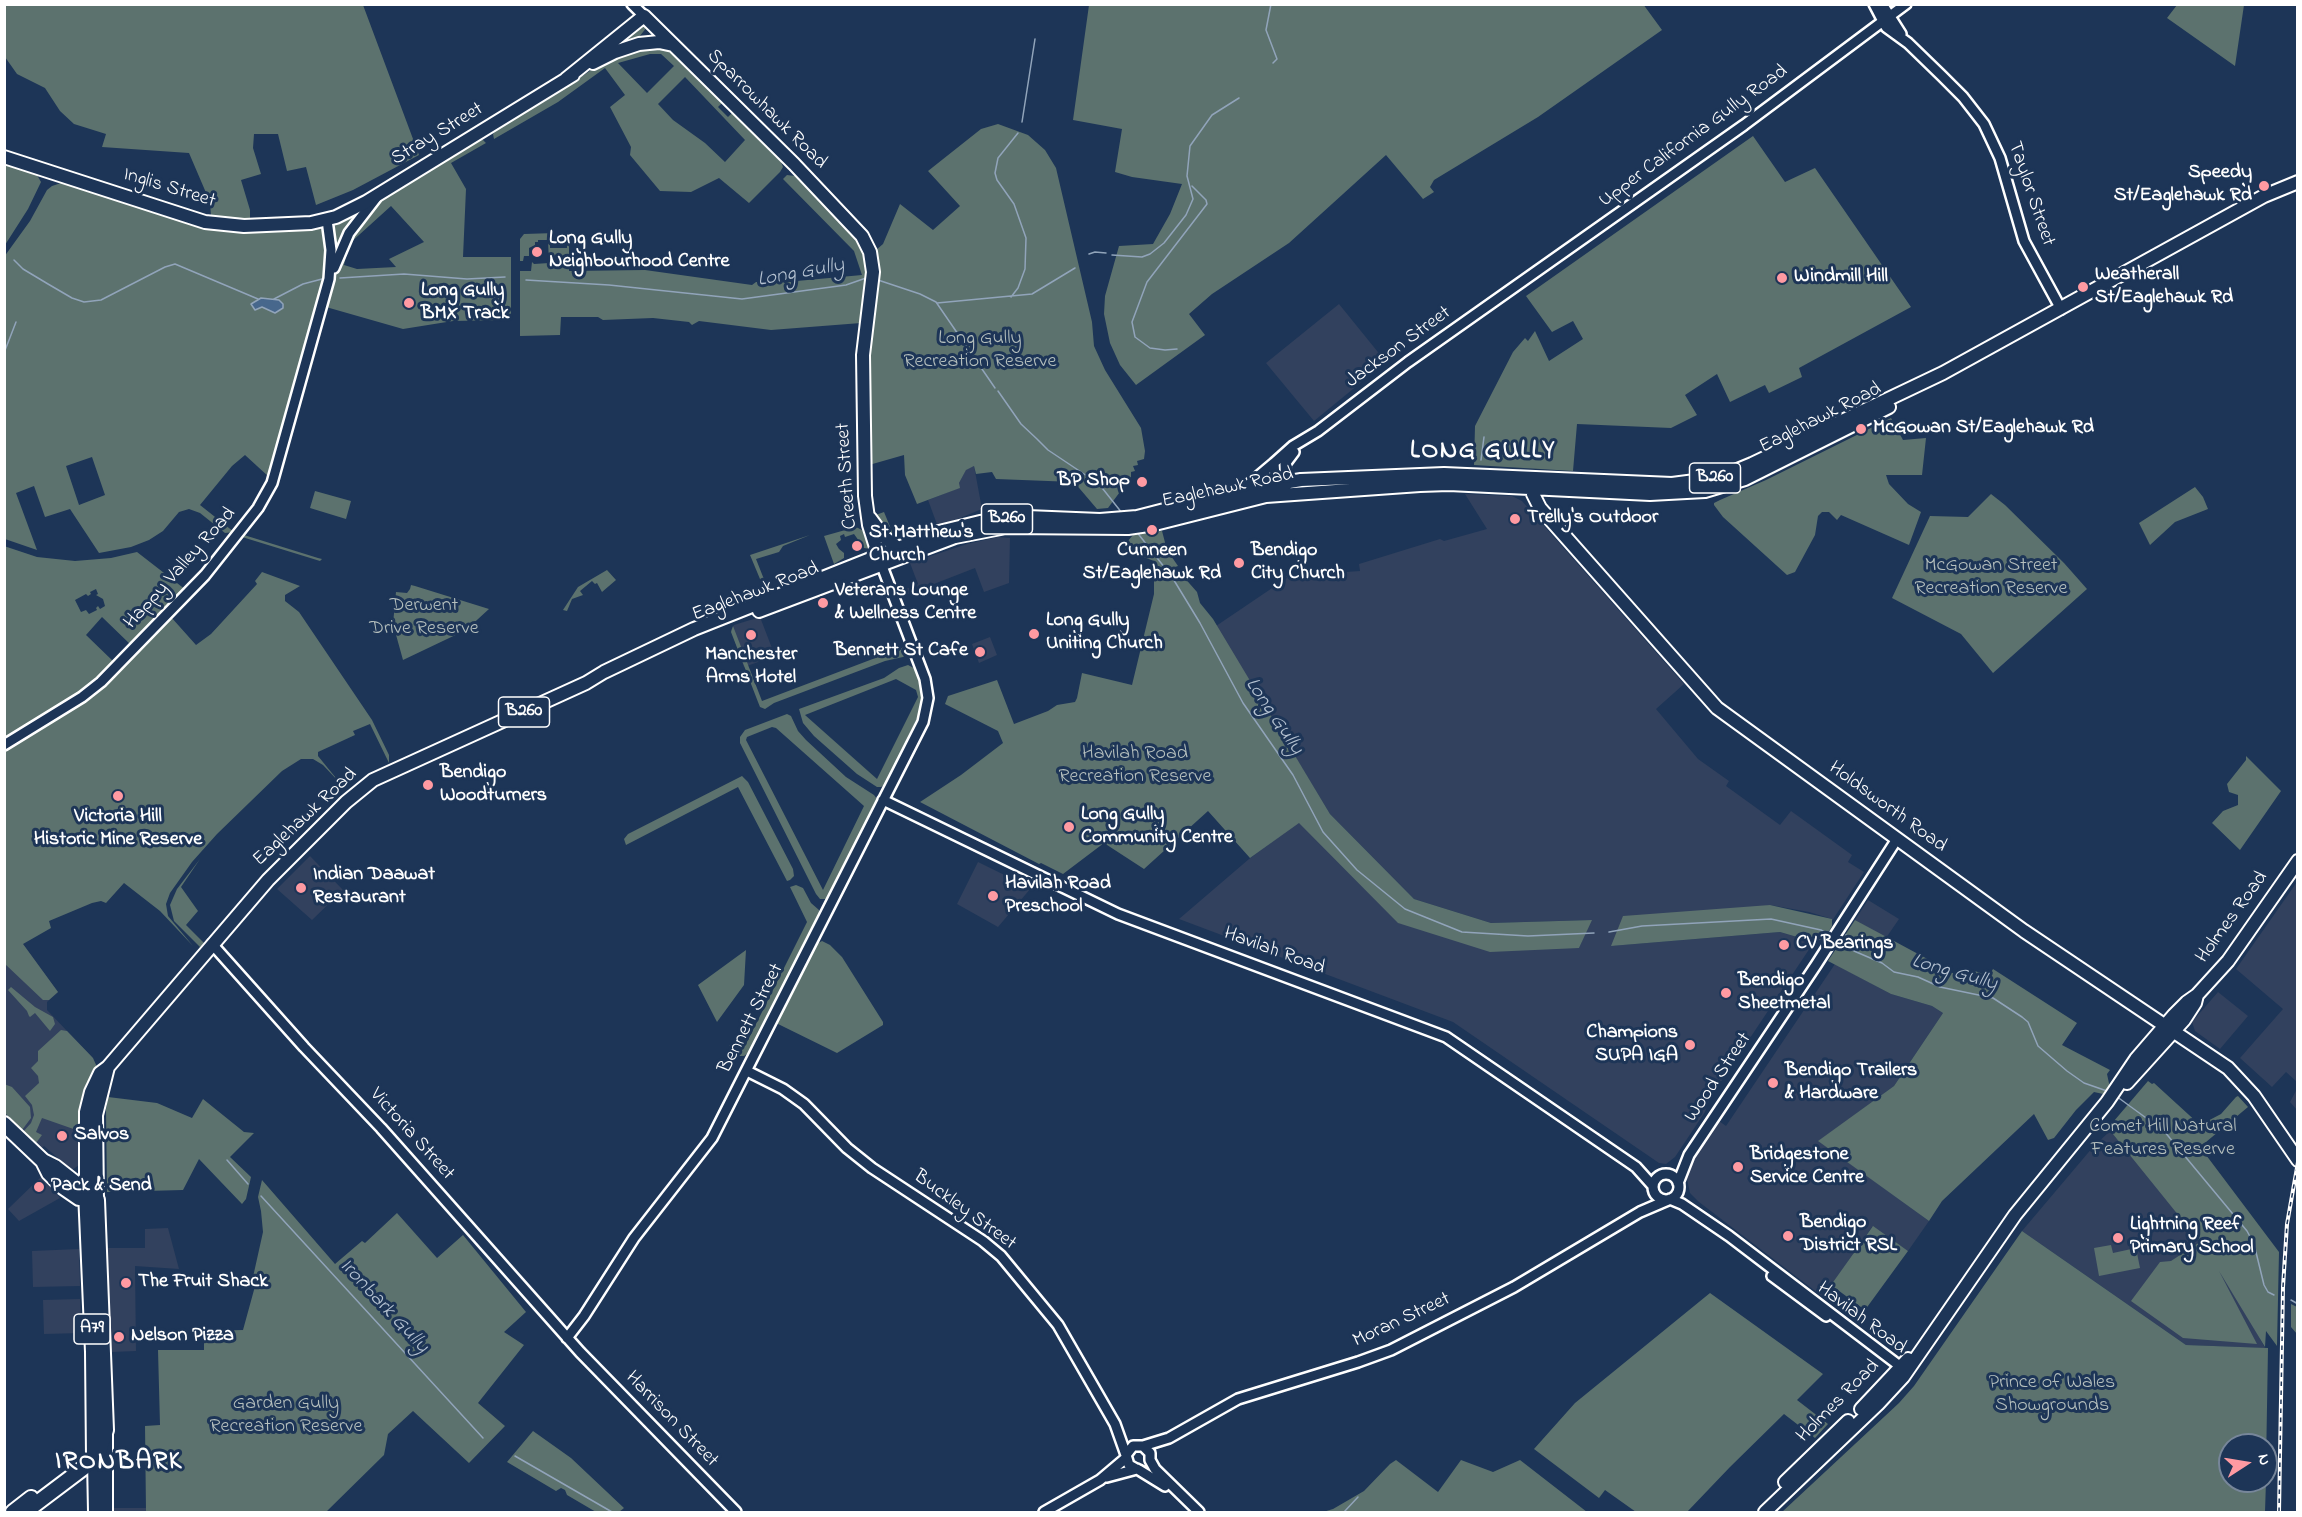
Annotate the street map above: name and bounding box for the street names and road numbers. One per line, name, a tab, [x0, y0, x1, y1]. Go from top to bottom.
street label: Sparrowhawk Road	[701, 45, 831, 175]
street label: Upper California Gully Road	[1595, 60, 1793, 214]
street label: Stray Street	[388, 98, 488, 172]
street label: Taylor Street	[2001, 139, 2059, 249]
street label: Inglis Street	[120, 164, 218, 214]
street label: Jackson Street	[1342, 302, 1456, 394]
street label: Eaglehawk Road	[1756, 378, 1886, 460]
street label: Creeth Street	[832, 422, 864, 530]
street label: Eaglehawk Road	[1160, 463, 1296, 515]
road number: B260	[1690, 463, 1740, 493]
street label: Happy Valley Road	[120, 503, 242, 635]
road number: B260	[982, 504, 1032, 534]
street label: Eaglehawk Road	[689, 558, 823, 628]
road number: B260	[498, 697, 550, 727]
street label: Holdsworth Road	[1823, 757, 1951, 859]
street label: Eaglehawk Road	[249, 764, 363, 872]
street label: Holmes Road	[2192, 867, 2274, 969]
street label: Havilah Road	[1220, 923, 1328, 981]
street label: Bennett Street	[714, 960, 790, 1078]
street label: Wood Street	[1680, 1029, 1758, 1127]
street label: Victoria Street	[363, 1084, 459, 1186]
street label: Buckley Street	[908, 1166, 1020, 1256]
street label: Havilah Road	[1811, 1278, 1911, 1360]
street label: Moran Street	[1349, 1288, 1455, 1354]
road number: A79	[74, 1314, 110, 1344]
street label: Holmes Road	[1792, 1355, 1886, 1449]
street label: Harrison Street	[619, 1367, 723, 1473]

